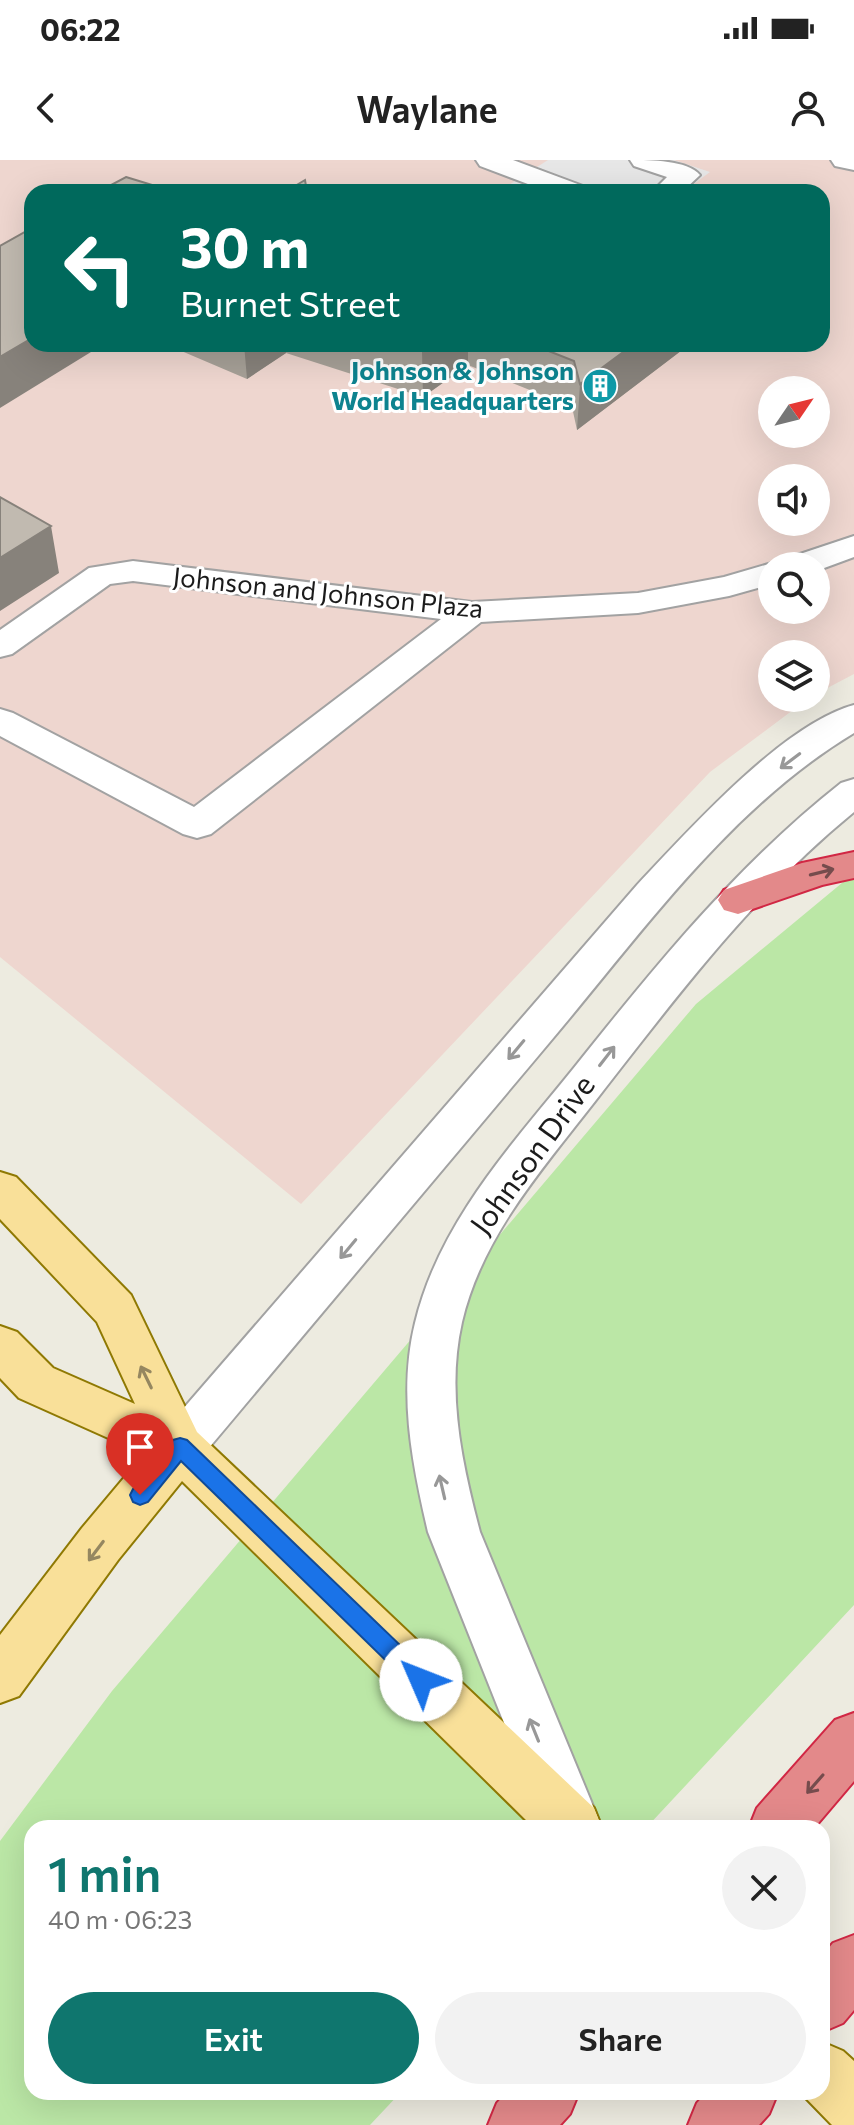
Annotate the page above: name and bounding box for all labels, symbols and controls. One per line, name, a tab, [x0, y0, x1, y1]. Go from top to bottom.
text: 06:22	[40, 10, 121, 47]
icon: back	[24, 86, 68, 130]
text: Waylane	[356, 86, 498, 130]
icon: person	[786, 86, 830, 130]
text: 30 m	[180, 211, 309, 280]
icon: left	[48, 216, 152, 320]
text: Burnet Street	[180, 280, 401, 324]
place label: Johnson & Johnson World Headquarters	[331, 354, 574, 415]
building icon: Johnson & Johnson World Headquarters	[581, 367, 619, 405]
north arrow	[758, 376, 830, 448]
map controls	[758, 376, 830, 712]
button: sound	[758, 464, 830, 536]
button: search	[758, 552, 830, 624]
street label: Johnson and Johnson Plaza	[171, 560, 485, 623]
button: layers	[758, 640, 830, 712]
one-way arrow	[780, 752, 801, 769]
one-way arrow	[809, 864, 834, 879]
one-way arrow	[507, 1040, 525, 1060]
one-way arrow	[598, 1046, 616, 1067]
street label: Johnson Drive	[461, 1067, 601, 1240]
one-way arrow	[339, 1238, 357, 1258]
one-way arrow	[137, 1365, 153, 1389]
pin	[106, 1413, 174, 1495]
icon: arrive	[118, 1425, 162, 1469]
one-way arrow	[434, 1475, 449, 1500]
one-way arrow	[87, 1539, 104, 1561]
position arrow	[379, 1638, 463, 1722]
one-way arrow	[525, 1718, 540, 1743]
one-way arrow	[807, 1773, 825, 1793]
text: 1 min	[48, 1843, 161, 1902]
button: close	[722, 1846, 806, 1930]
text: 40 m · 06:23	[48, 1903, 192, 1934]
button: Exit	[48, 1992, 419, 2084]
button: Share	[435, 1992, 806, 2084]

